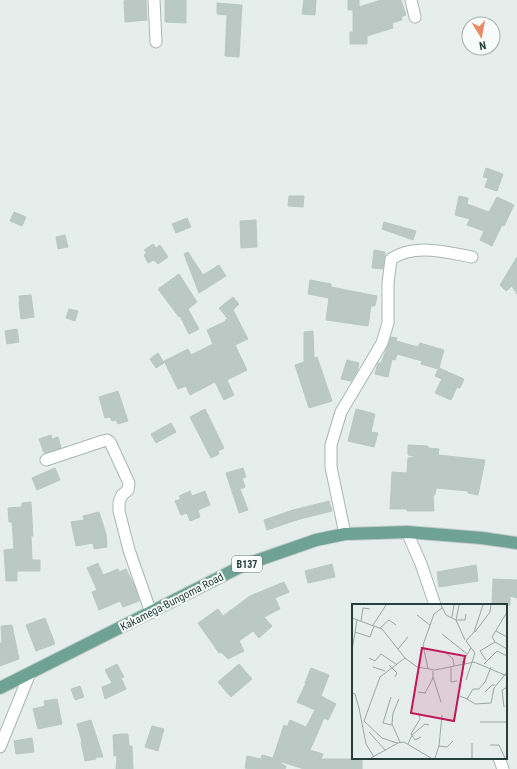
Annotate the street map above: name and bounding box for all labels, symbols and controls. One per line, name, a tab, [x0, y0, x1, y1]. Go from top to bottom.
north arrow	[461, 16, 501, 56]
text: N	[478, 38, 487, 52]
road number: B137	[232, 556, 262, 572]
street label: Kakamega-Bungoma Road	[118, 570, 226, 634]
inset map	[352, 604, 507, 759]

